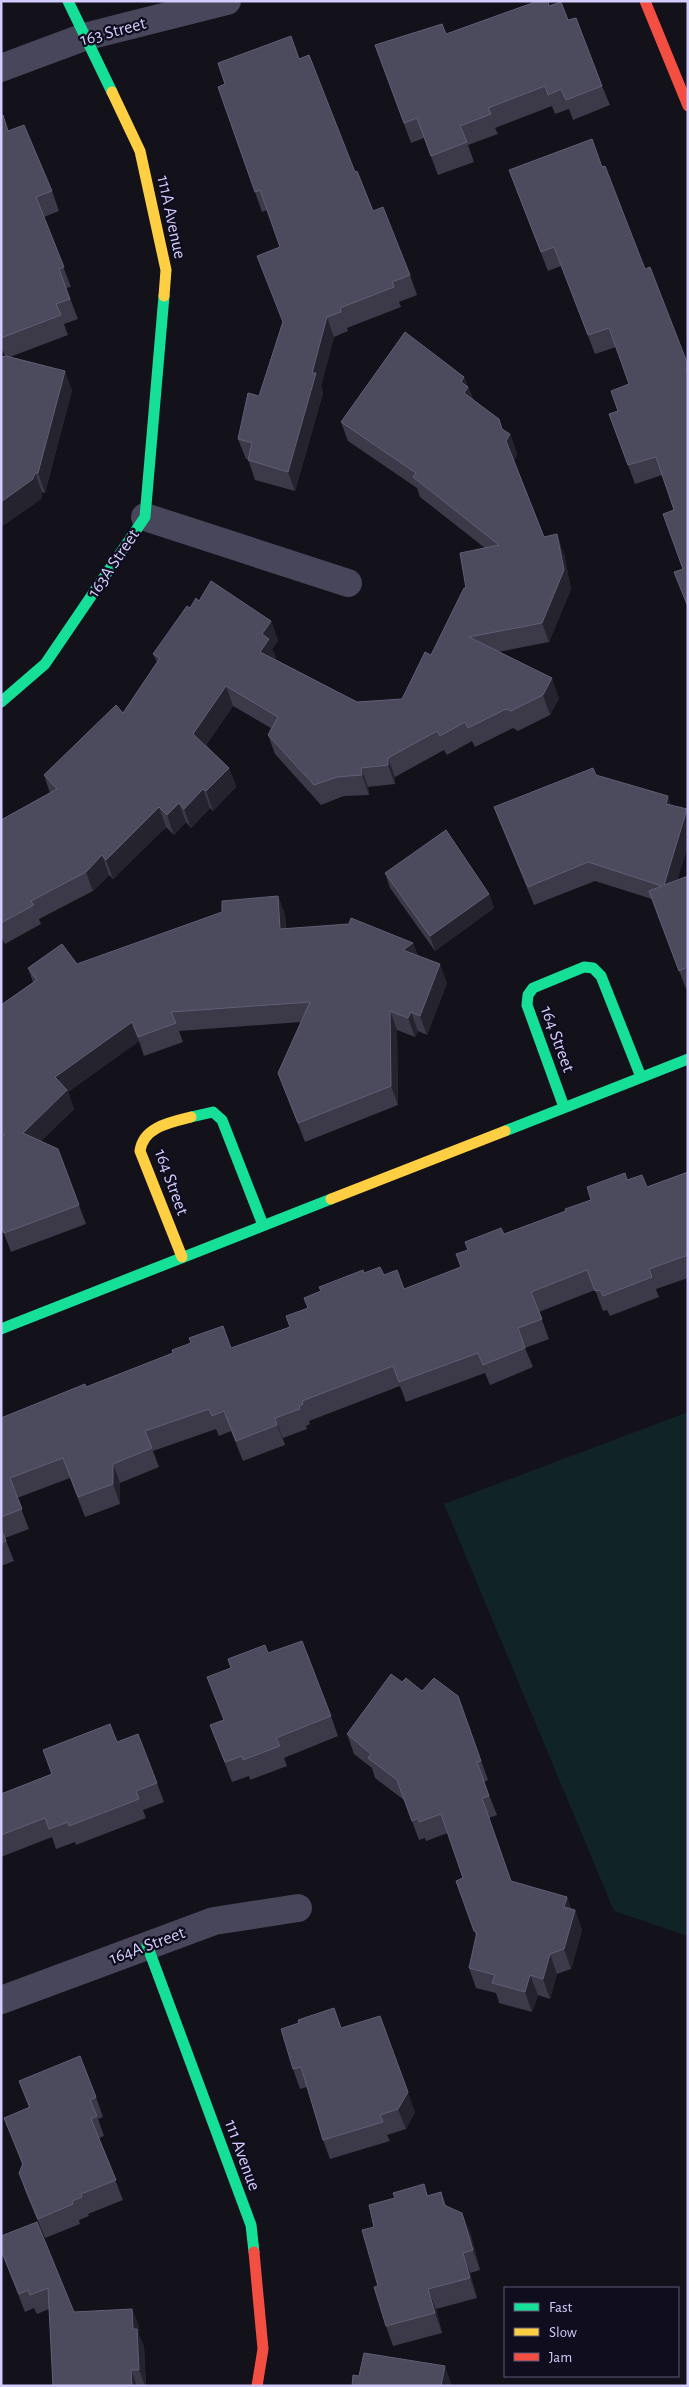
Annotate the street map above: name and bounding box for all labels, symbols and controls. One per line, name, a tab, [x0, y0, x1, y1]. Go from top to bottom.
street label: 163 Street	[78, 14, 148, 49]
street label: 111A Avenue	[153, 174, 189, 260]
street label: 163A Street	[85, 526, 143, 601]
street label: 164 Street	[537, 1004, 577, 1075]
street label: 164 Street	[151, 1147, 191, 1218]
street label: 164A Street	[107, 1924, 188, 1968]
street label: 111 Avenue	[221, 2117, 263, 2193]
legend	[504, 2287, 679, 2377]
text: Fast	[549, 2300, 573, 2315]
text: Slow	[549, 2325, 577, 2340]
text: Jam	[549, 2350, 572, 2365]

